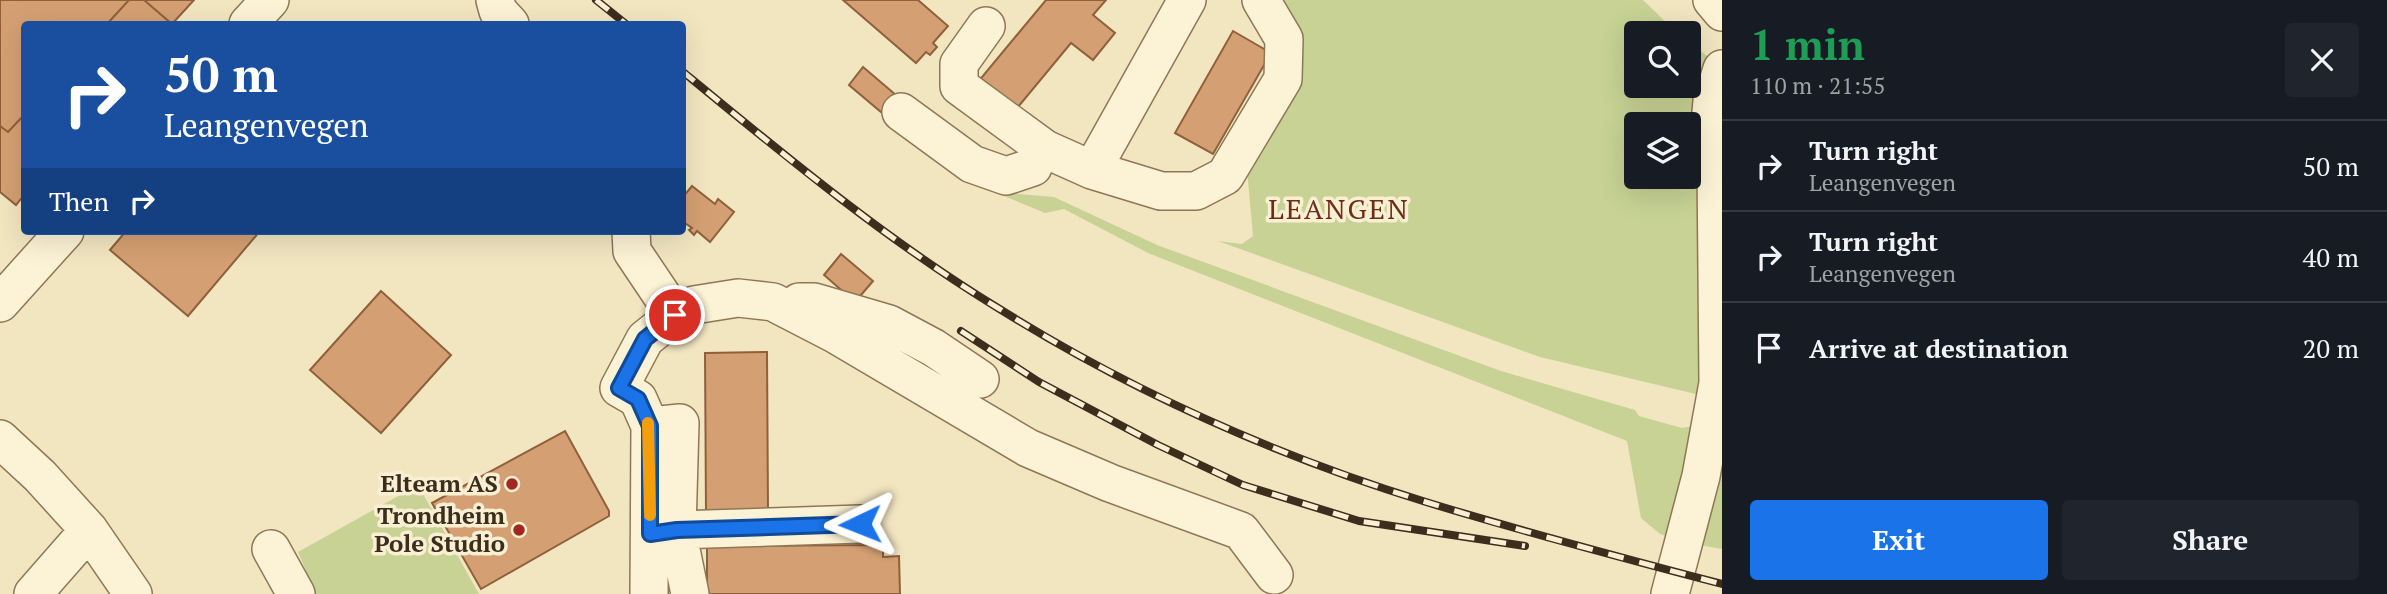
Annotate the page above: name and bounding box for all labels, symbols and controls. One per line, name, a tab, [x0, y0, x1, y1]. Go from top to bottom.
text: 1 min	[1750, 16, 1865, 72]
map controls	[1624, 21, 1701, 189]
button: search	[1624, 21, 1701, 98]
button: close	[2285, 23, 2359, 97]
text: 50 m	[164, 41, 278, 106]
icon: right	[49, 49, 140, 140]
text: 110 m · 21:55	[1750, 70, 1885, 101]
text: Leangenvegen	[164, 104, 368, 146]
button: layers	[1624, 112, 1701, 189]
text: Turn right	[1809, 133, 1938, 167]
icon: right	[1750, 147, 1788, 185]
text: 50 m	[2303, 149, 2359, 183]
text: Leangenvegen	[1809, 167, 1956, 198]
icon: right	[123, 182, 161, 220]
text: Then	[49, 184, 109, 218]
district label: LEANGEN	[1268, 190, 1410, 227]
text: Turn right	[1809, 224, 1938, 258]
icon: right	[1750, 238, 1788, 276]
text: 40 m	[2303, 240, 2359, 274]
text: Leangenvegen	[1809, 258, 1956, 289]
pin	[645, 285, 705, 345]
icon: arrive	[656, 296, 694, 334]
icon: arrive	[1750, 329, 1788, 367]
text: Arrive at destination	[1809, 331, 2068, 365]
text: 20 m	[2303, 331, 2359, 365]
place label: Elteam AS	[380, 467, 498, 499]
marker: Elteam AS	[504, 476, 520, 492]
position arrow	[823, 487, 897, 561]
place label: Trondheim Pole Studio	[374, 499, 505, 559]
button: Exit	[1750, 500, 2048, 580]
button: Share	[2062, 500, 2359, 580]
marker: Trondheim Pole Studio	[511, 522, 527, 538]

